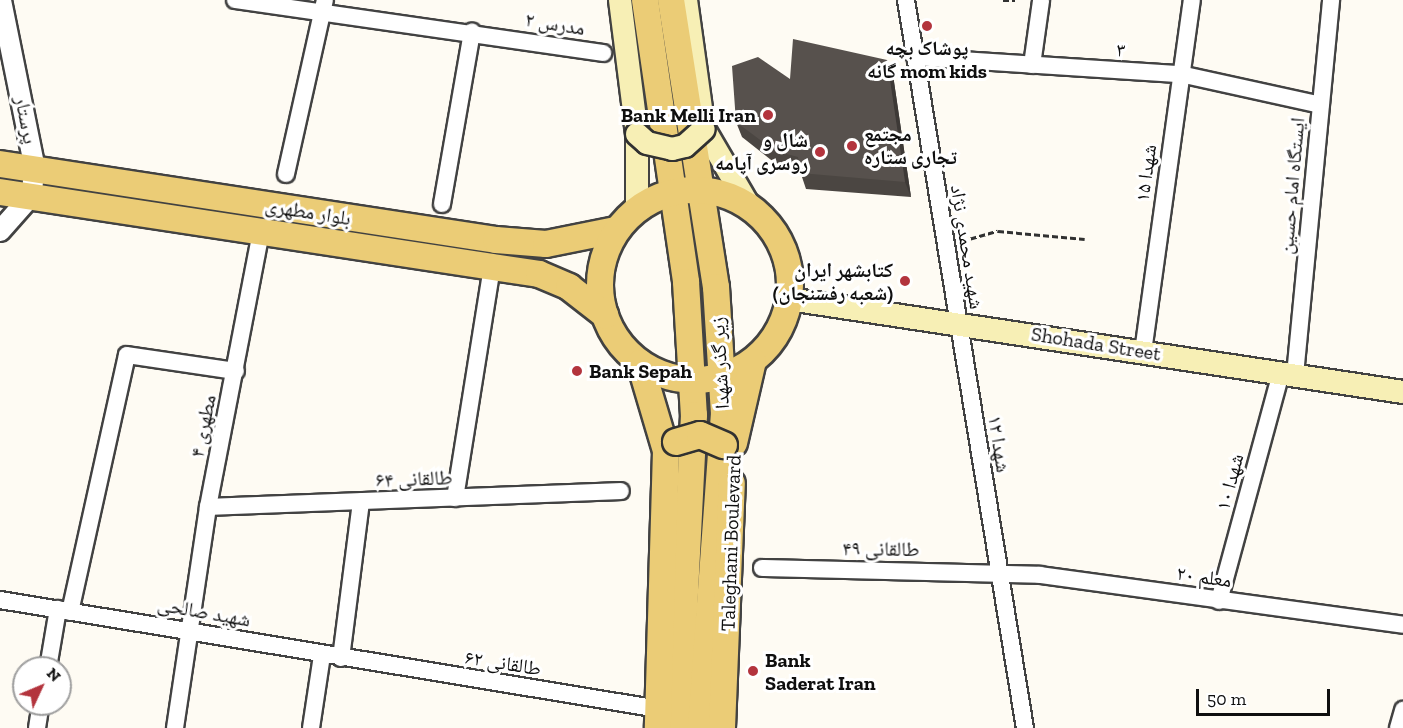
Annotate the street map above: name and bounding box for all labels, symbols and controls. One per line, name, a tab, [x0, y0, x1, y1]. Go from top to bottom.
street label: مدرس ۲	[523, 7, 587, 41]
marker: پوشاک بچه گانه mom kids	[920, 19, 934, 33]
place label: پوشاک بچه گانه mom kids	[867, 36, 987, 83]
street label: ۳	[1116, 38, 1126, 62]
street label: پرستار	[10, 94, 42, 146]
place label: Bank Melli Iran	[621, 103, 756, 127]
marker: Bank Melli Iran	[761, 108, 775, 122]
street label: ایستگاه امام حسین	[1274, 117, 1310, 255]
place label: مجتمع تجاری ستاره	[864, 122, 957, 169]
place label: شال و روسری آپامه	[715, 128, 808, 175]
marker: مجتمع تجاری ستاره	[845, 139, 859, 153]
street label: شهدا ۱۵	[1130, 143, 1162, 203]
marker: شال و روسری آپامه	[813, 145, 827, 159]
street label: شهید محمدی نژاد	[945, 183, 989, 311]
street label: بلوار مطهری	[263, 193, 353, 231]
place label: کتابشهر ایران (شعبه رفسنجان)	[773, 258, 893, 305]
marker: کتابشهر ایران (شعبه رفسنجان)	[898, 274, 912, 288]
street label: زیر گذر شهدا	[706, 316, 734, 410]
street label: Shohada Street	[1029, 322, 1163, 366]
place label: Bank Sepah	[589, 359, 692, 383]
marker: Bank Sepah	[570, 364, 584, 378]
street label: مطهری ۴	[185, 393, 221, 459]
street label: ۱۲ شهدا	[983, 414, 1015, 474]
street label: شهدا ۱۰	[1211, 451, 1249, 513]
street label: Taleghani Boulevard	[716, 454, 746, 632]
street label: طالقانی ۶۴	[375, 466, 453, 492]
street label: طالقانی ۴۹	[842, 536, 920, 562]
street label: معلم ۲۰	[1175, 561, 1233, 593]
street label: شهید صالحی	[156, 592, 252, 632]
street label: طالقانی ۶۲	[463, 645, 543, 681]
place label: Bank Saderat Iran	[765, 648, 876, 695]
north arrow	[12, 656, 72, 716]
text: N	[43, 664, 65, 686]
marker: Bank Saderat Iran	[746, 664, 760, 678]
scale bar	[1199, 677, 1332, 715]
text: 50 m	[1207, 688, 1246, 710]

